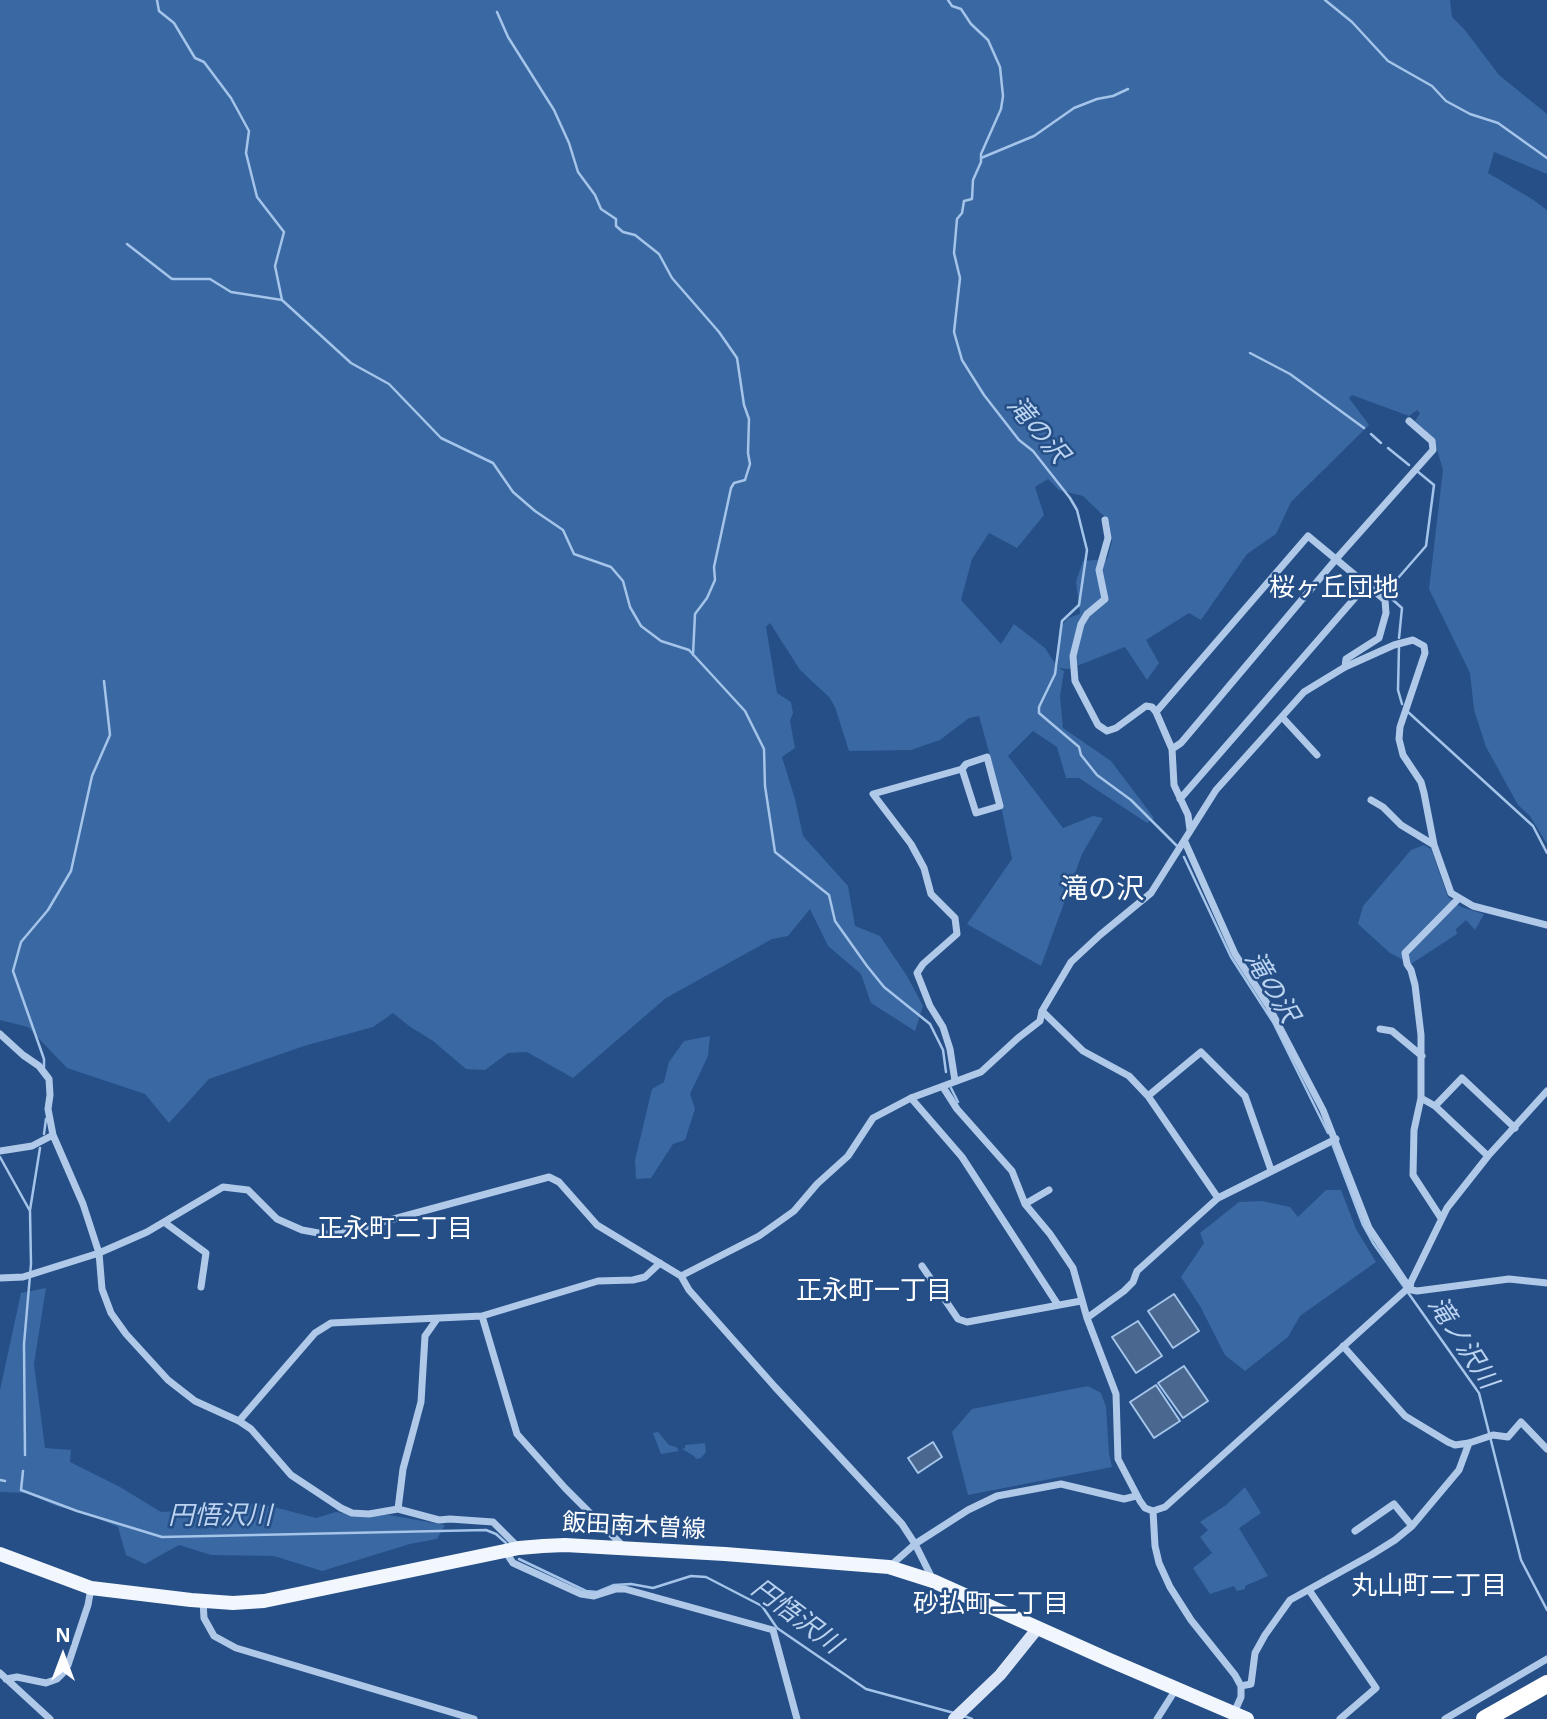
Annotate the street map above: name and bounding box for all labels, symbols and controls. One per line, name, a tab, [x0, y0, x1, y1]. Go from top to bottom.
water label: 滝の沢	[1000, 390, 1074, 470]
district label: 桜ヶ丘団地	[1269, 573, 1399, 605]
district label: 滝の沢	[1060, 873, 1144, 907]
water label: 滝の沢	[1238, 946, 1304, 1028]
district label: 正永町二丁目	[317, 1214, 473, 1246]
district label: 正永町一丁目	[796, 1276, 952, 1308]
water label: 滝ノ沢川	[1421, 1291, 1503, 1395]
water label: 円悟沢川	[168, 1501, 272, 1533]
street label: 飯田南木曽線	[561, 1509, 707, 1545]
district label: 丸山町二丁目	[1351, 1571, 1507, 1603]
water label: 円悟沢川	[745, 1573, 847, 1661]
district label: 砂払町二丁目	[913, 1589, 1069, 1621]
north arrow	[28, 1621, 98, 1691]
text: N	[55, 1622, 71, 1648]

